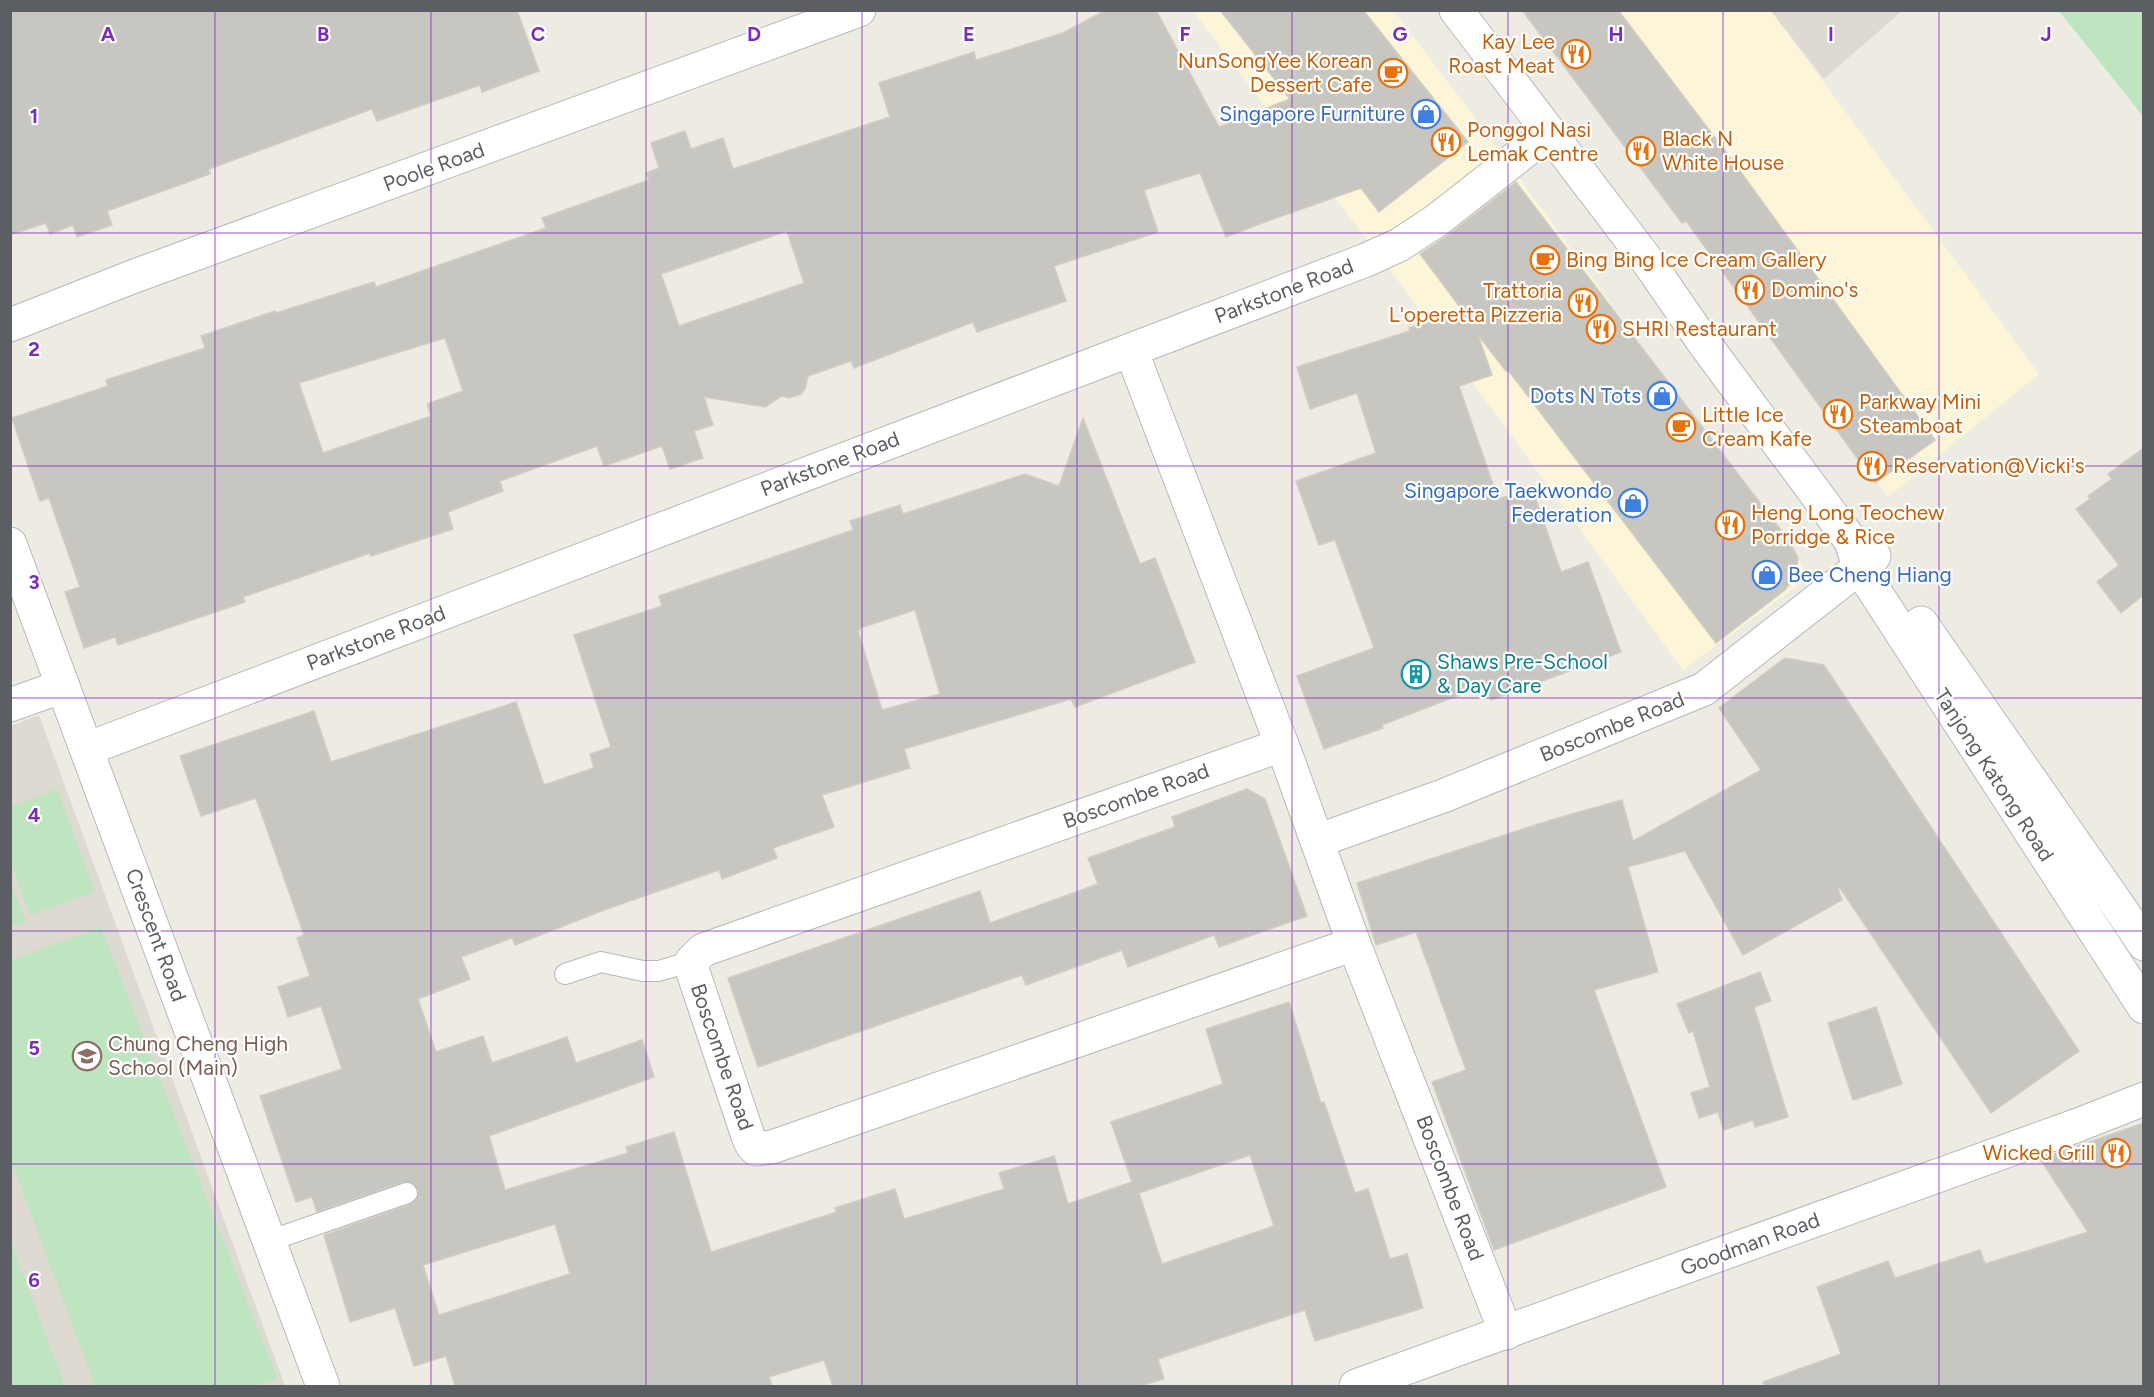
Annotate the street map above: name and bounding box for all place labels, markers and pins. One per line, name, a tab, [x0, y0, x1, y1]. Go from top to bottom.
place label: Kay Lee Roast Meat	[1448, 29, 1555, 78]
restaurant icon: Kay Lee Roast Meat	[1560, 38, 1592, 70]
place label: NunSongYee Korean Dessert Cafe	[1178, 48, 1372, 97]
cafe icon: NunSongYee Korean Dessert Cafe	[1377, 57, 1409, 89]
shop icon: Singapore Furniture	[1410, 98, 1442, 130]
place label: Singapore Furniture	[1219, 101, 1405, 126]
place label: Ponggol Nasi Lemak Centre	[1467, 117, 1598, 166]
restaurant icon: Ponggol Nasi Lemak Centre	[1430, 126, 1462, 158]
place label: Black N White House	[1662, 126, 1784, 175]
restaurant icon: Black N White House	[1625, 135, 1657, 167]
cafe icon: Bing Bing Ice Cream Gallery	[1529, 244, 1561, 276]
place label: Bing Bing Ice Cream Gallery	[1566, 247, 1827, 272]
restaurant icon: Domino's	[1734, 274, 1766, 306]
place label: Domino's	[1771, 277, 1858, 302]
place label: Trattoria L'operetta Pizzeria	[1389, 278, 1562, 327]
restaurant icon: Trattoria L'operetta Pizzeria	[1567, 287, 1599, 319]
restaurant icon: SHRI Restaurant	[1585, 313, 1617, 345]
place label: SHRI Restaurant	[1622, 316, 1777, 341]
shop icon: Dots N Tots	[1646, 380, 1678, 412]
place label: Dots N Tots	[1530, 383, 1641, 408]
place label: Parkway Mini Steamboat	[1859, 389, 1981, 438]
restaurant icon: Parkway Mini Steamboat	[1822, 398, 1854, 430]
place label: Little Ice Cream Kafe	[1702, 402, 1812, 451]
cafe icon: Little Ice Cream Kafe	[1665, 411, 1697, 443]
restaurant icon: Reservation@Vicki's	[1856, 450, 1888, 482]
place label: Reservation@Vicki's	[1893, 453, 2085, 478]
place label: Singapore Taekwondo Federation	[1404, 478, 1612, 527]
shop icon: Singapore Taekwondo Federation	[1617, 487, 1649, 519]
place label: Heng Long Teochew Porridge & Rice	[1751, 500, 1945, 549]
restaurant icon: Heng Long Teochew Porridge & Rice	[1714, 509, 1746, 541]
shop icon: Bee Cheng Hiang	[1751, 559, 1783, 591]
place label: Bee Cheng Hiang	[1788, 562, 1952, 587]
place label: Shaws Pre-School & Day Care	[1437, 649, 1608, 698]
building icon: Shaws Pre-School & Day Care	[1400, 658, 1432, 690]
place label: Chung Cheng High School (Main)	[108, 1031, 288, 1080]
school or university icon: Chung Cheng High School (Main)	[71, 1040, 103, 1072]
restaurant icon: Wicked Grill	[2100, 1137, 2132, 1169]
place label: Wicked Grill	[1983, 1140, 2095, 1165]

